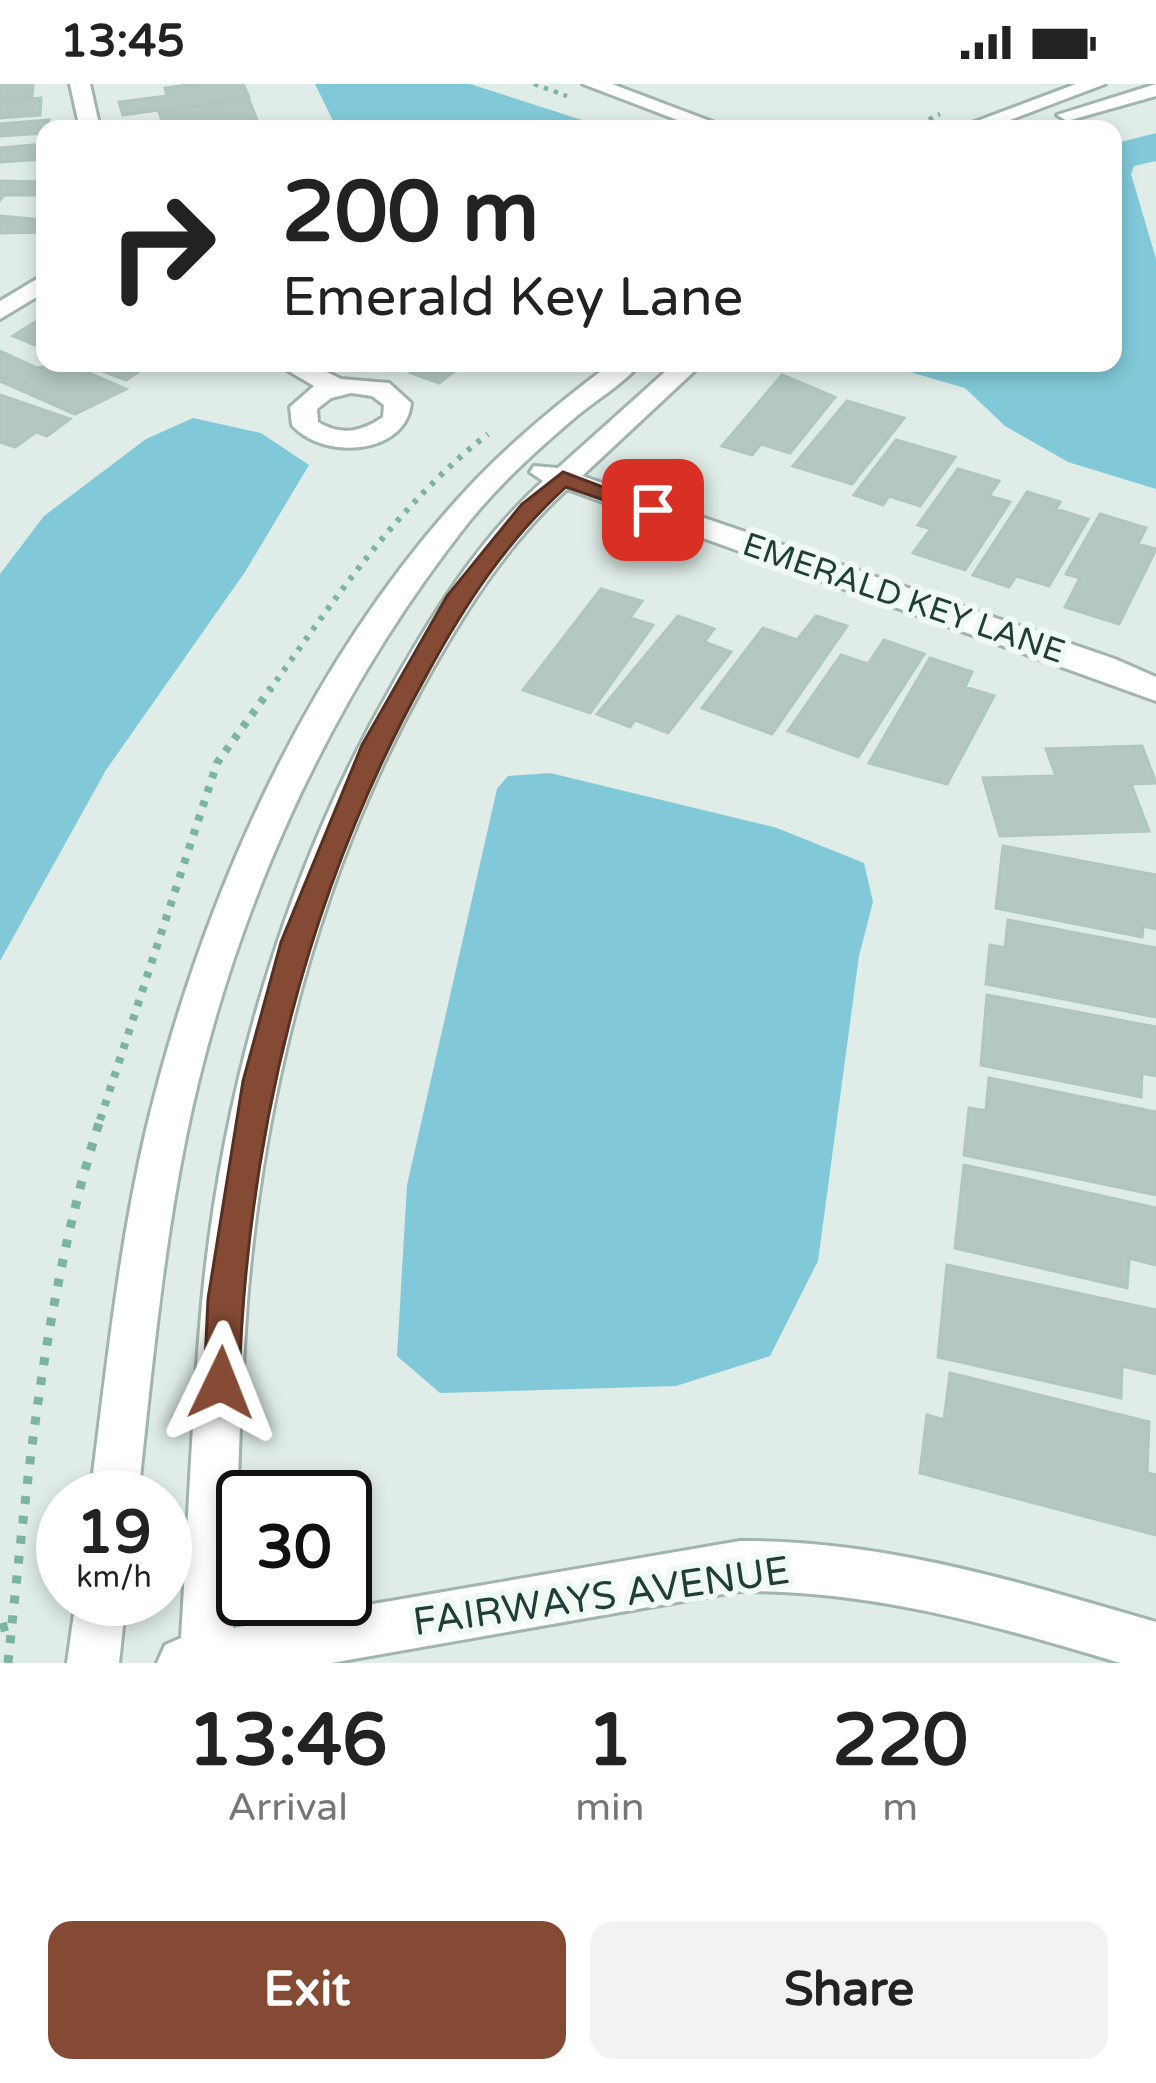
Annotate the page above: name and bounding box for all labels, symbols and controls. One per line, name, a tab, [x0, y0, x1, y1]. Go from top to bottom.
text: 13:45	[60, 15, 185, 69]
text: 200 m	[282, 163, 539, 264]
icon: right	[84, 168, 240, 324]
text: Emerald Key Lane	[282, 265, 743, 330]
pin	[602, 459, 704, 561]
icon: arrive	[620, 477, 686, 543]
street label: EMERALD KEY LANE	[737, 525, 1070, 672]
position arrow	[158, 1320, 284, 1446]
speed limit sign: 30	[216, 1470, 372, 1626]
text: 19	[76, 1497, 152, 1569]
street label: FAIRWAYS AVENUE	[410, 1547, 792, 1646]
text: km/h	[76, 1559, 152, 1596]
text: 13:46	[188, 1698, 387, 1785]
text: 1	[587, 1698, 633, 1785]
text: 220	[832, 1698, 968, 1785]
text: Arrival	[227, 1784, 348, 1831]
text: min	[575, 1784, 645, 1831]
text: m	[882, 1784, 918, 1831]
button: Exit	[48, 1921, 566, 2059]
button: Share	[590, 1921, 1108, 2059]

